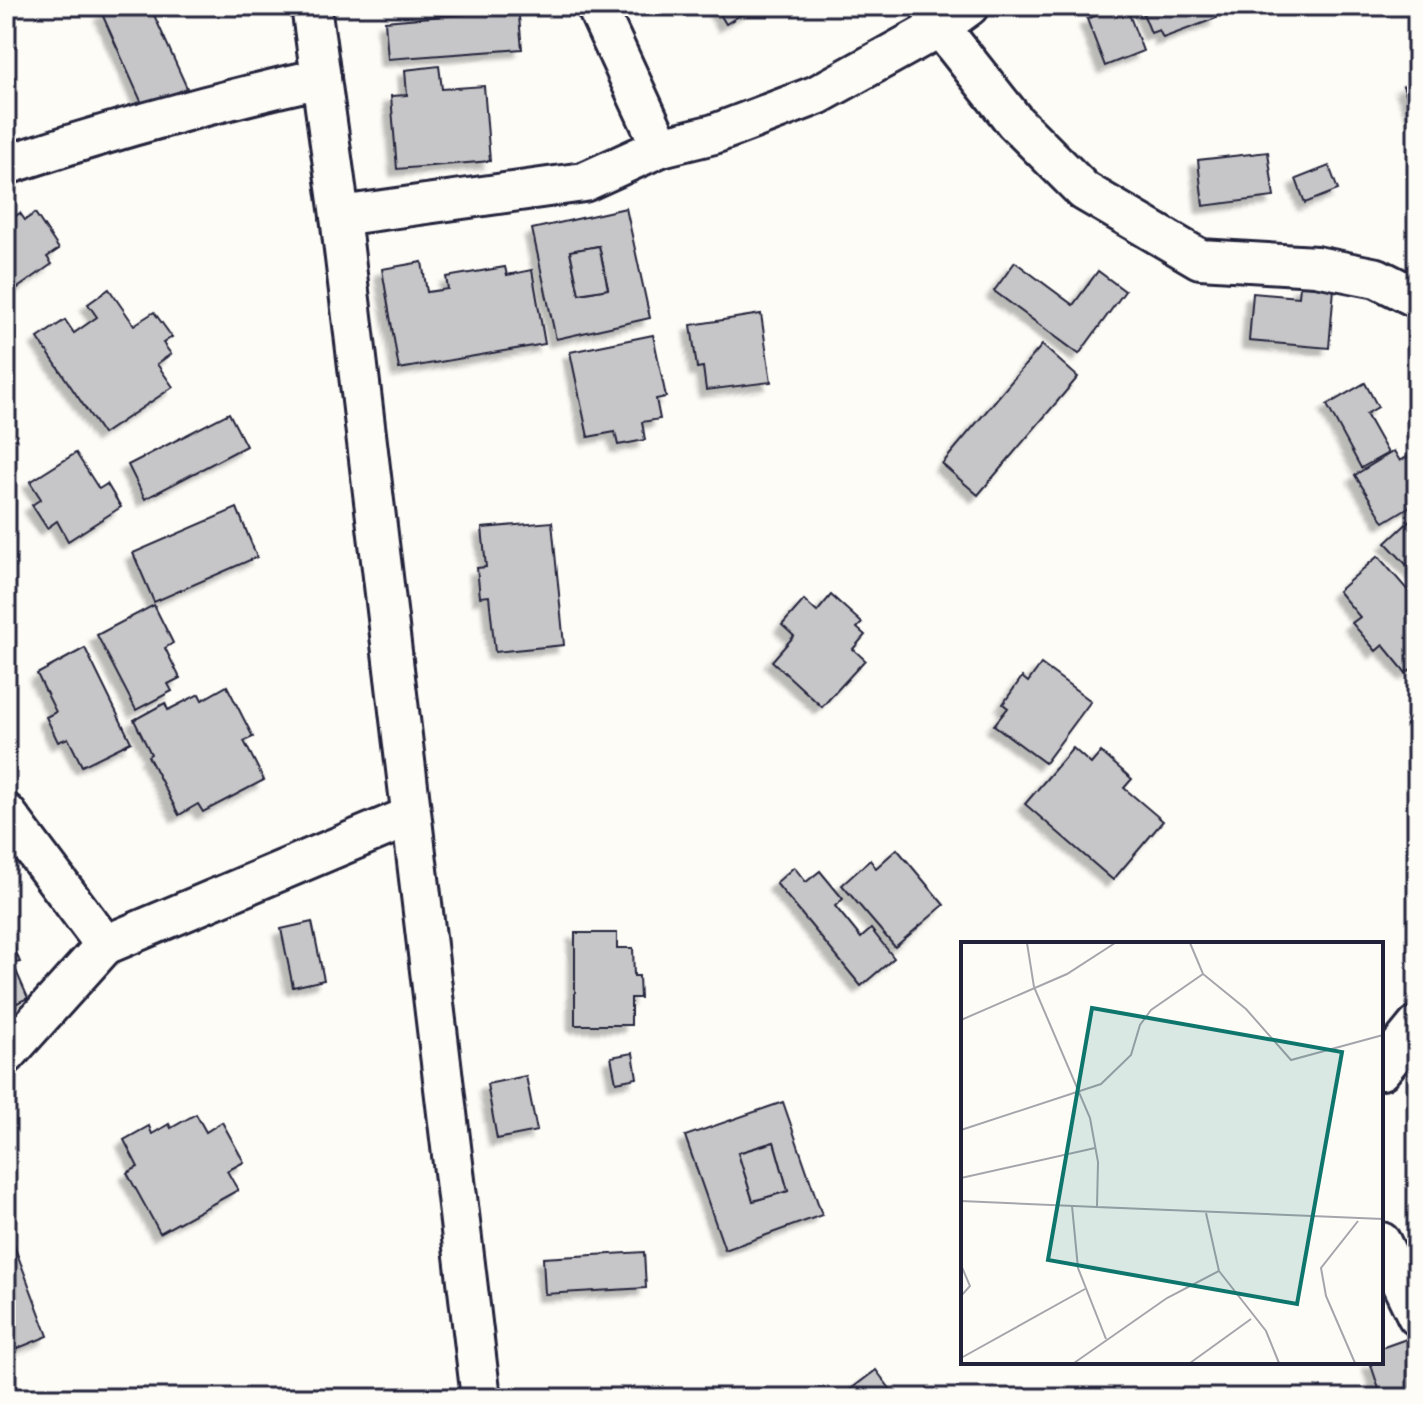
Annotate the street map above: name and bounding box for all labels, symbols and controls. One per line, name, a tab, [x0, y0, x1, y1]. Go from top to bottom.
inset map	[961, 942, 1383, 1364]

